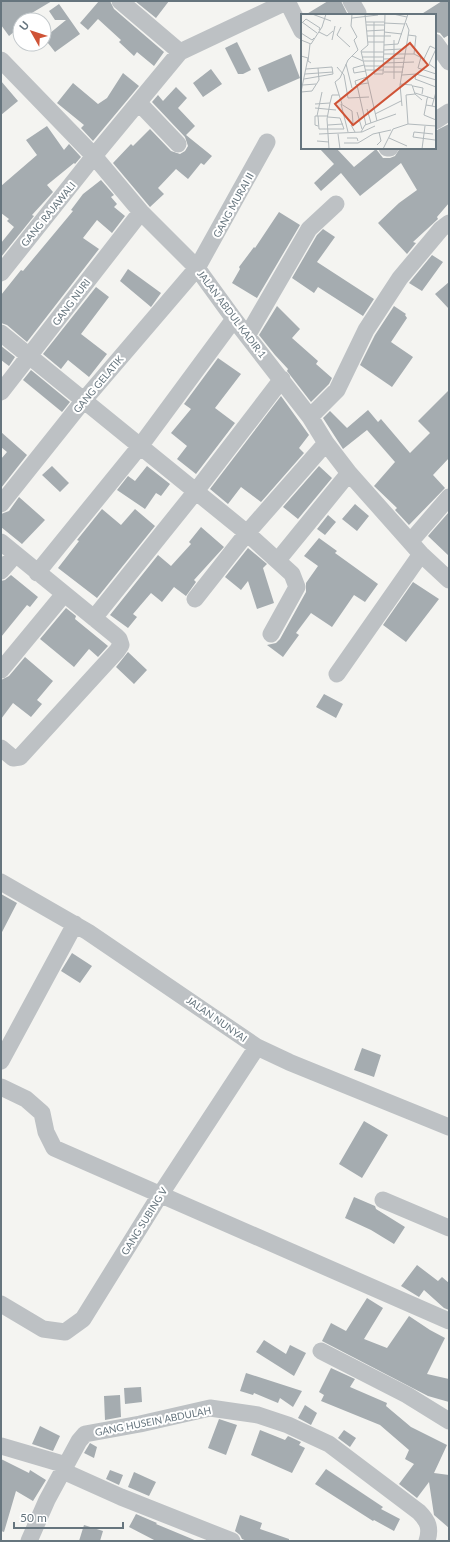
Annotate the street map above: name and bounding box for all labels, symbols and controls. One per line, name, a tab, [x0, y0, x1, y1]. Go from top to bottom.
north arrow	[12, 12, 52, 52]
inset map	[301, 14, 436, 149]
text: U	[16, 18, 31, 33]
street label: GANG MURAI II	[210, 171, 256, 239]
street label: GANG RAJAWALI	[18, 179, 78, 249]
street label: JALAN ABDUL KADIR 1	[195, 268, 269, 360]
street label: GANG NURI	[49, 276, 93, 328]
street label: GANG GELATIK	[71, 353, 126, 415]
street label: JALAN NUNYAI	[185, 994, 249, 1044]
street label: GANG SUBING V	[118, 1185, 170, 1257]
street label: GANG HUSEIN ABDULAH	[94, 1404, 212, 1438]
scale bar	[14, 1504, 123, 1530]
text: 50 m	[20, 1510, 47, 1525]

